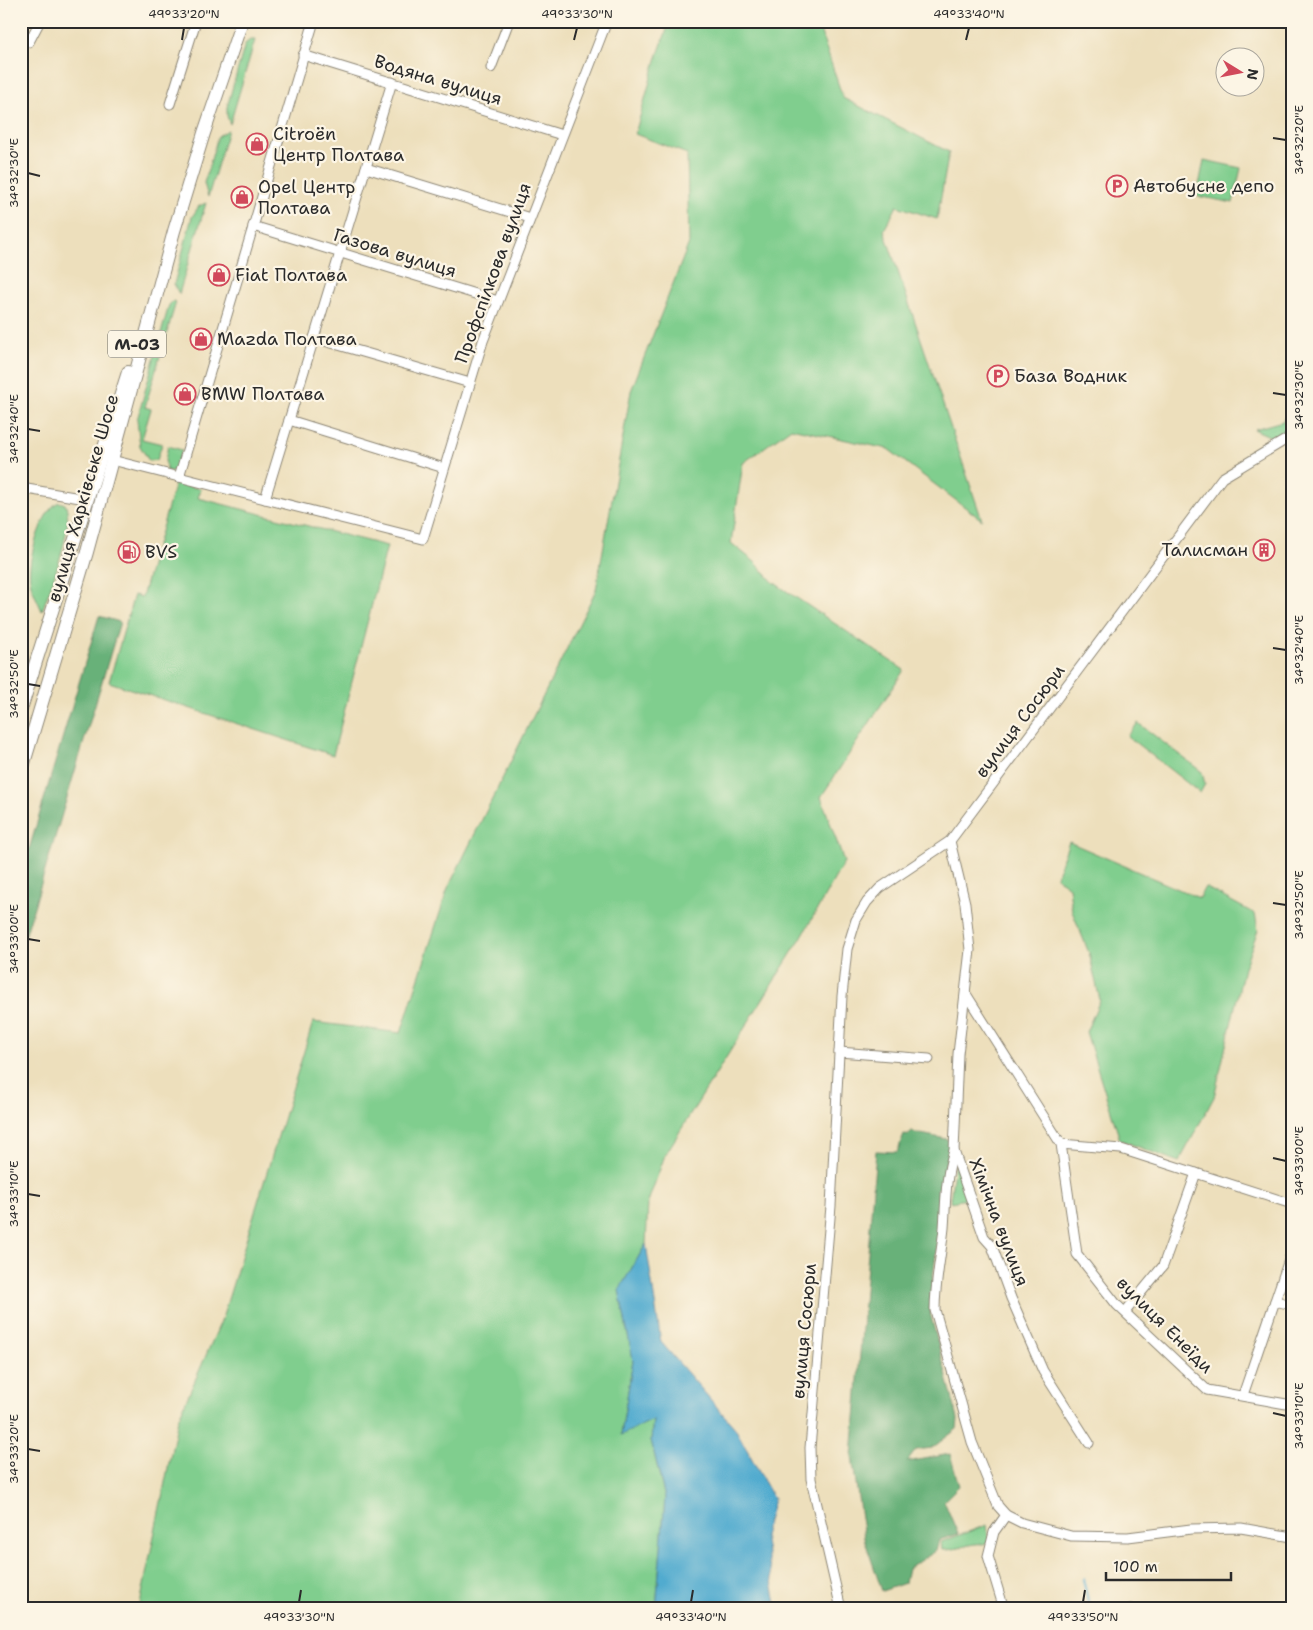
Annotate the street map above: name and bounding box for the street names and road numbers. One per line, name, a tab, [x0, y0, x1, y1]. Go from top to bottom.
street label: Водяна вулиця	[371, 49, 505, 111]
street label: Профспілкова вулиця	[449, 179, 537, 367]
street label: Газова вулиця	[331, 223, 459, 283]
road number: М-03	[108, 330, 166, 358]
street label: вулиця Харківське Шосе	[42, 391, 124, 605]
street label: вулиця Сосюри	[970, 659, 1071, 783]
street label: Хімічна вулиця	[964, 1154, 1034, 1290]
street label: вулиця Сосюри	[786, 1262, 822, 1400]
street label: вулиця Енеїди	[1111, 1271, 1219, 1379]

